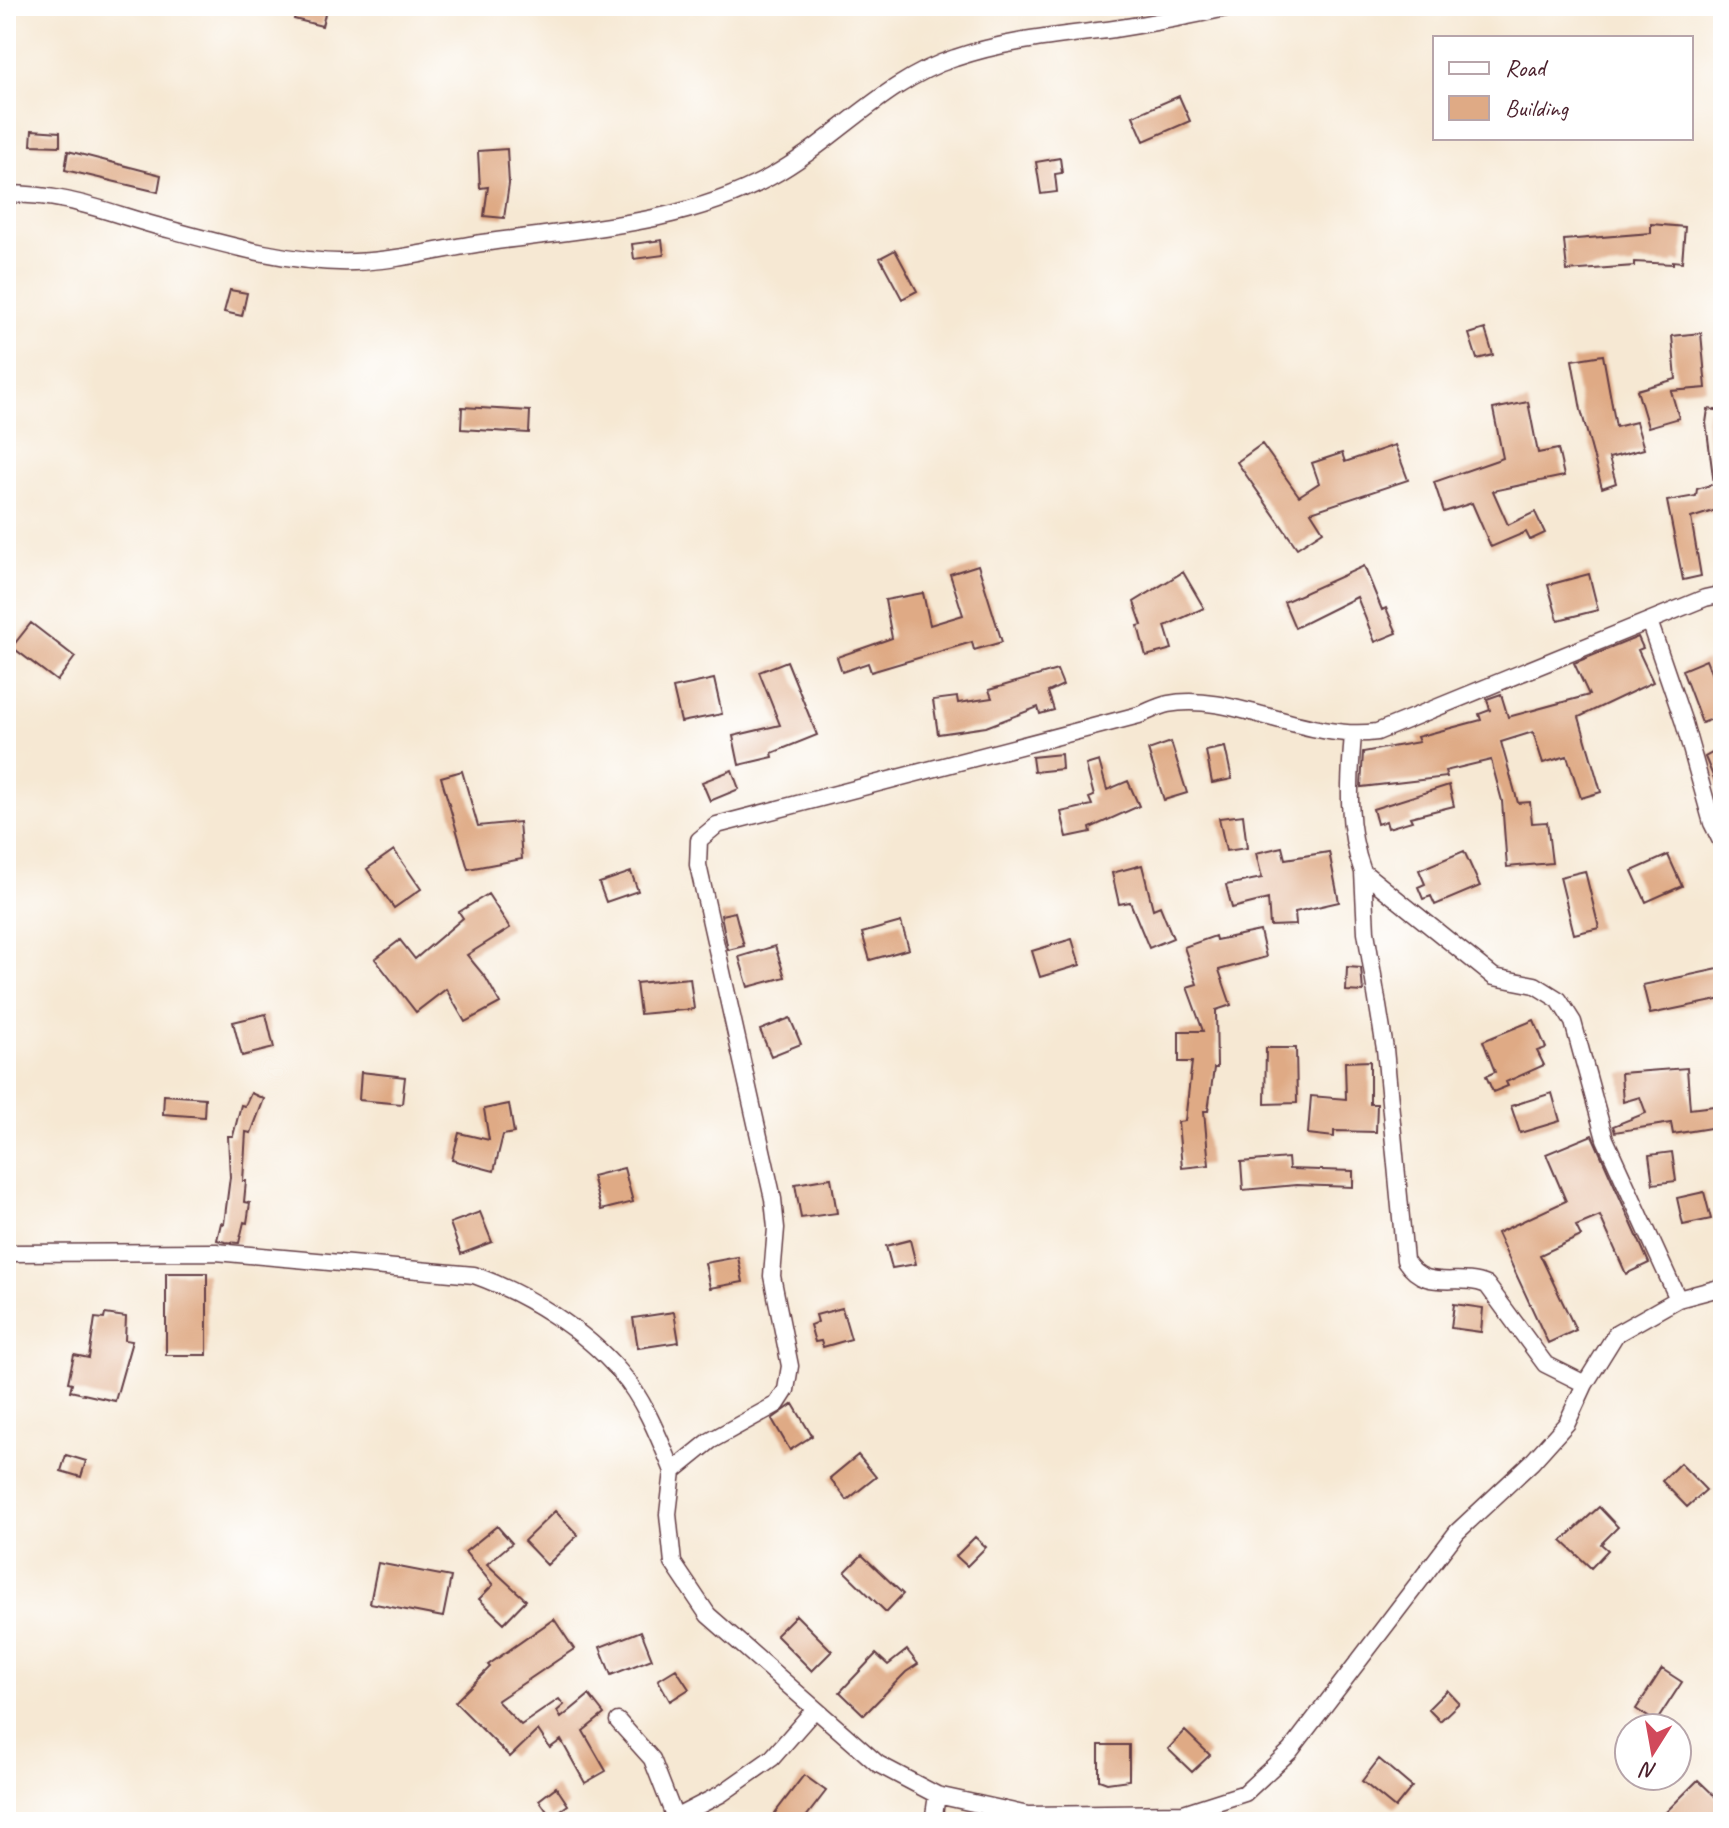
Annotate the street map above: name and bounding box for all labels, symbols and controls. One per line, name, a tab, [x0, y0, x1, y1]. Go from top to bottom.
legend	[1433, 36, 1693, 140]
text: Road	[1505, 53, 1549, 83]
text: Building	[1505, 93, 1570, 123]
north arrow	[1613, 1712, 1693, 1792]
text: N	[1637, 1755, 1659, 1786]

